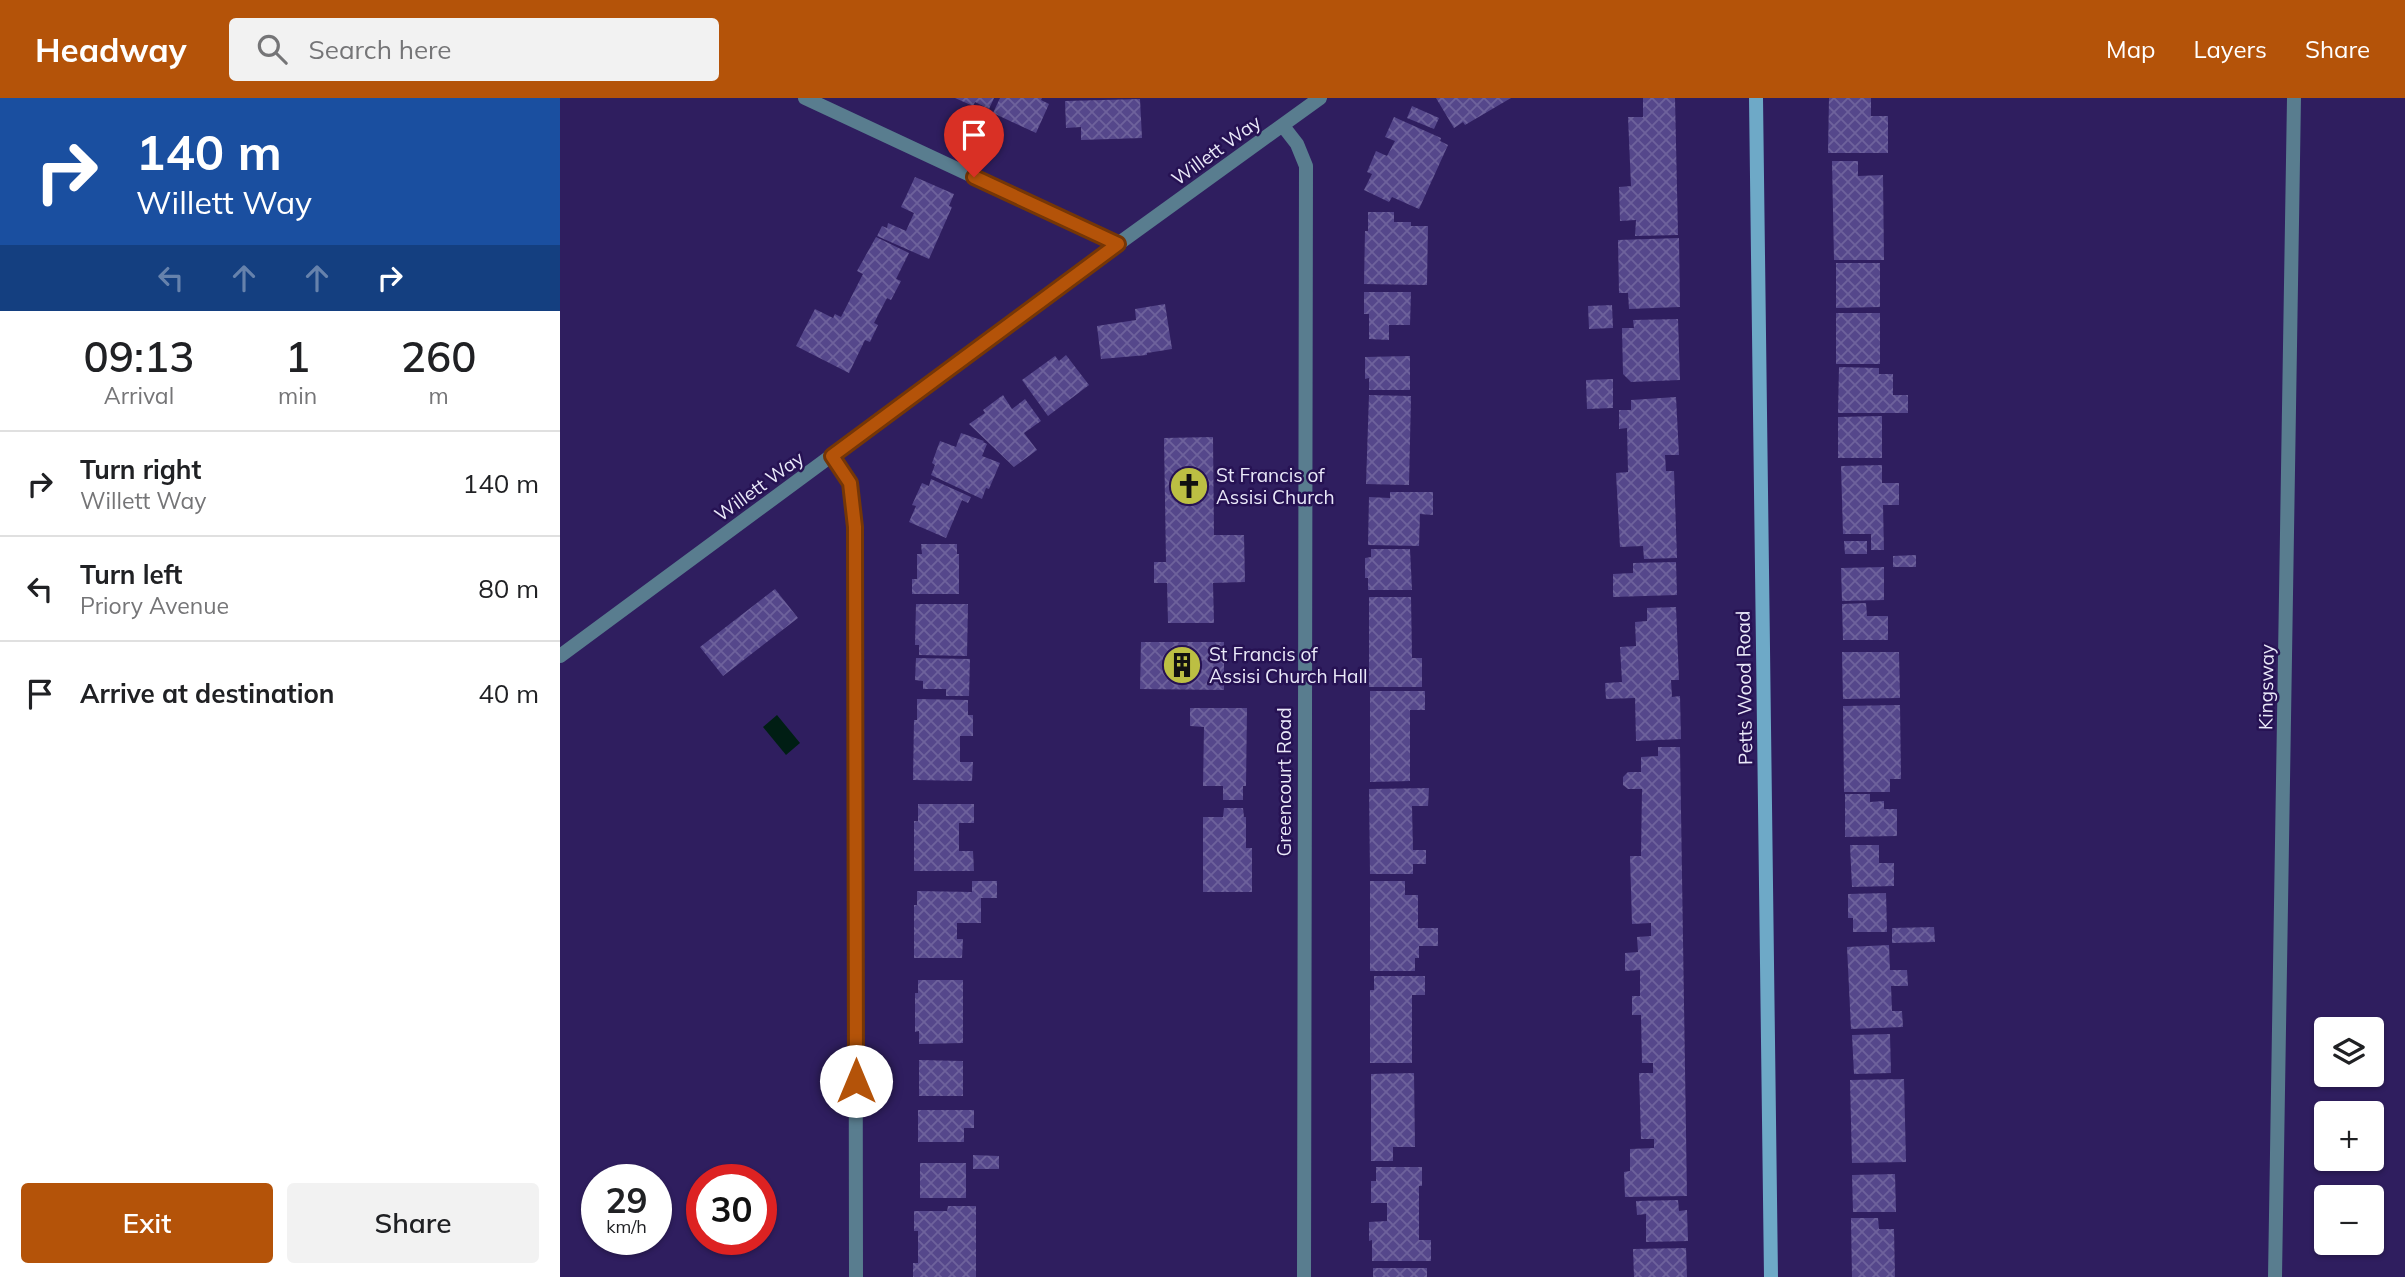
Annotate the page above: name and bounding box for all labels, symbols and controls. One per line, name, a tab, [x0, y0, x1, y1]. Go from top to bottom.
search box	[229, 18, 719, 81]
text: Headway	[35, 29, 187, 70]
icon: search	[253, 30, 291, 68]
text: Search here	[309, 33, 451, 66]
text: Map	[2106, 34, 2155, 64]
text: Layers	[2193, 34, 2267, 64]
text: Share	[2305, 34, 2370, 64]
pin	[944, 105, 1004, 177]
street label: Willett Way	[1167, 110, 1265, 190]
icon: arrive	[955, 116, 993, 154]
text: 140 m	[136, 121, 282, 182]
icon: right	[21, 126, 112, 217]
text: Willett Way	[136, 182, 312, 222]
icon: left	[152, 259, 190, 297]
icon: ahead	[225, 259, 263, 297]
icon: ahead	[298, 259, 336, 297]
icon: right	[371, 259, 409, 297]
text: 09:13	[84, 330, 194, 383]
text: 1	[285, 330, 310, 383]
text: 260	[401, 330, 476, 383]
text: Arrival	[104, 381, 174, 410]
text: min	[278, 381, 317, 410]
text: m	[428, 381, 449, 410]
street label: Willett Way	[710, 446, 808, 526]
text: Turn right	[80, 453, 201, 486]
place label: St Francis of Assisi Church	[1216, 463, 1335, 509]
icon: right	[21, 465, 59, 503]
church icon: St Francis of Assisi Church	[1168, 465, 1210, 507]
text: 140 m	[463, 467, 539, 500]
text: Willett Way	[80, 486, 206, 515]
text: Turn left	[80, 558, 182, 591]
icon: left	[21, 570, 59, 608]
text: 80 m	[478, 572, 539, 605]
text: Priory Avenue	[80, 591, 229, 620]
street label: Petts Wood Road	[1731, 611, 1757, 765]
place label: St Francis of Assisi Church Hall	[1209, 642, 1367, 688]
building icon: St Francis of Assisi Church Hall	[1161, 644, 1203, 686]
street label: Kingsway	[2253, 644, 2279, 730]
icon: arrive	[21, 675, 59, 713]
text: Arrive at destination	[80, 677, 335, 710]
text: 40 m	[478, 677, 539, 710]
street label: Greencourt Road	[1272, 707, 1296, 857]
map controls	[2314, 1017, 2384, 1255]
button: layers	[2314, 1017, 2384, 1087]
position arrow	[819, 1044, 893, 1118]
button: +	[2314, 1101, 2384, 1171]
speed limit sign: 30	[686, 1164, 777, 1255]
text: 29	[605, 1178, 648, 1222]
button: Exit	[21, 1183, 273, 1263]
button: Share	[287, 1183, 539, 1263]
button: −	[2314, 1185, 2384, 1255]
text: km/h	[606, 1215, 647, 1238]

